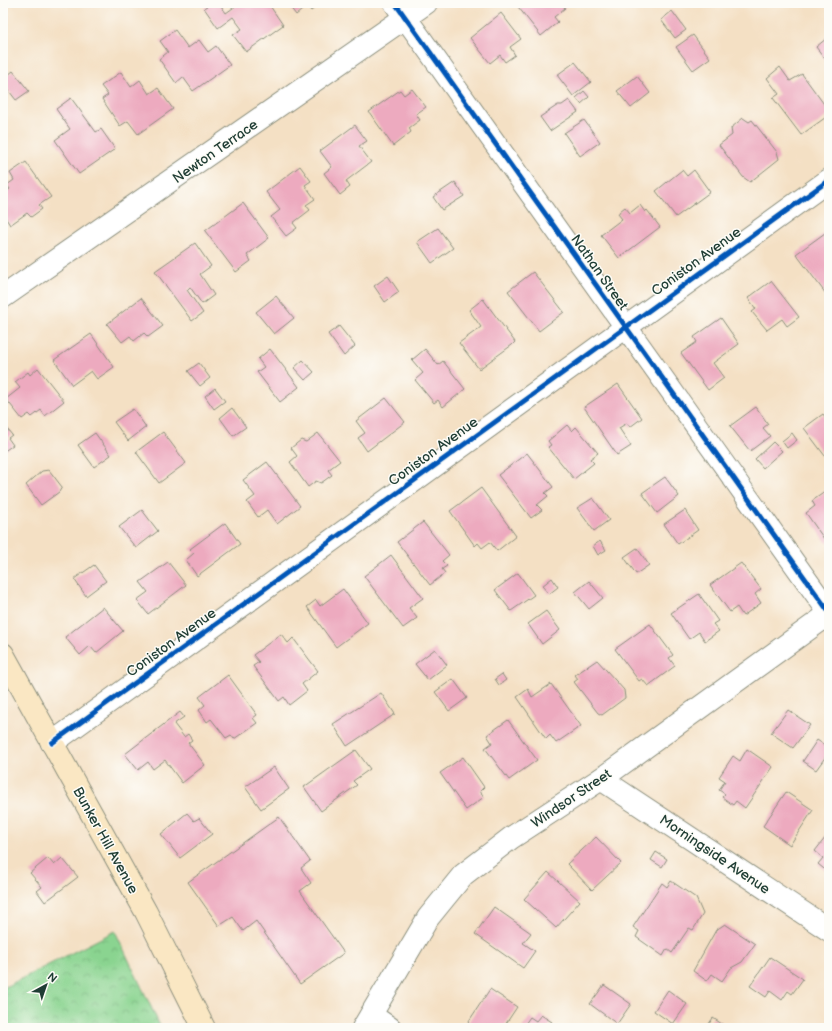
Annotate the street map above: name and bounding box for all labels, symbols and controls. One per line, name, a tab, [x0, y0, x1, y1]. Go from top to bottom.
street label: Newton Terrace	[169, 116, 261, 187]
street label: Coniston Avenue	[648, 223, 744, 300]
street label: Nathan Street	[567, 231, 632, 314]
street label: Coniston Avenue	[385, 413, 481, 490]
street label: Coniston Avenue	[123, 604, 219, 681]
street label: Windsor Street	[528, 765, 615, 832]
street label: Bunker Hill Avenue	[69, 784, 142, 897]
street label: Morningside Avenue	[656, 811, 773, 898]
north arrow	[26, 965, 66, 1005]
text: N	[45, 970, 59, 985]

